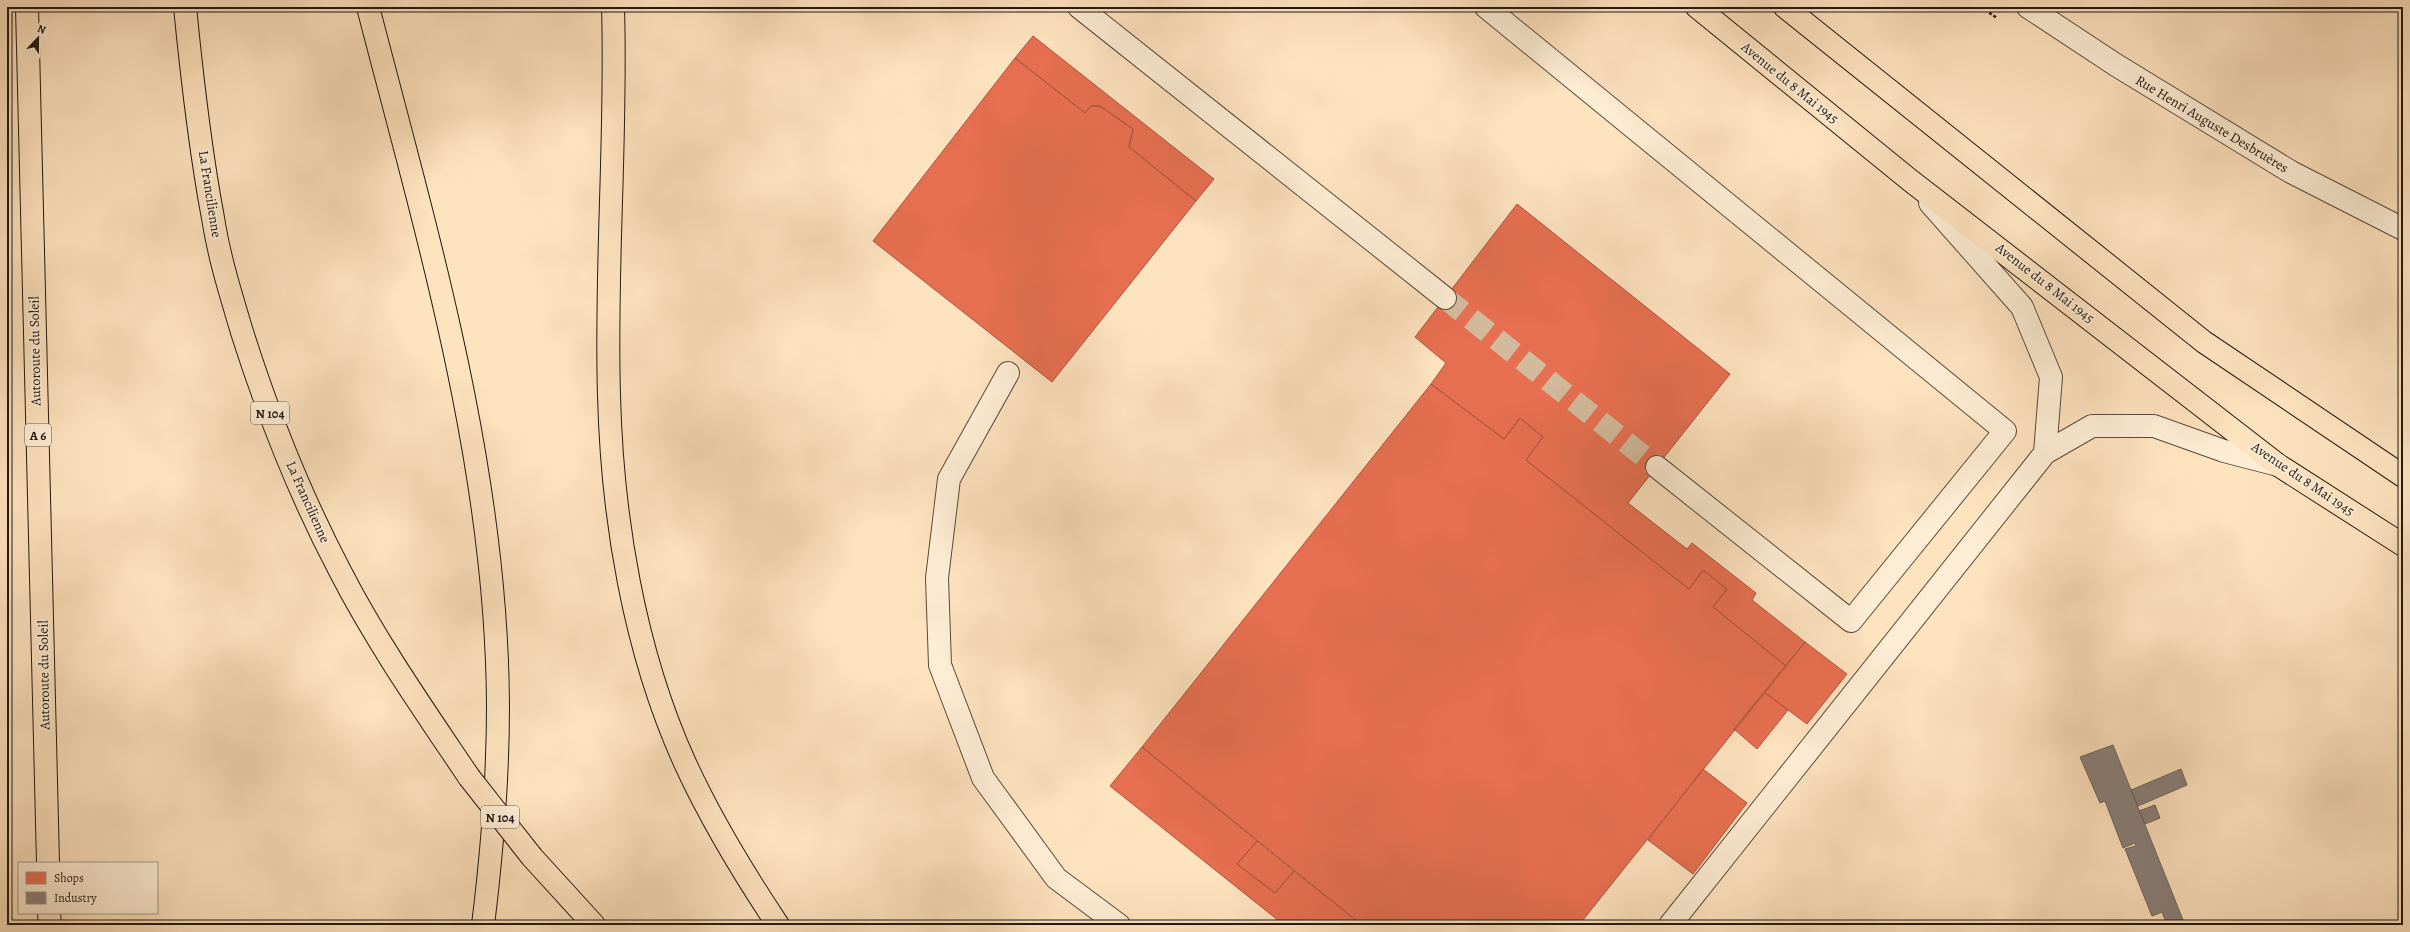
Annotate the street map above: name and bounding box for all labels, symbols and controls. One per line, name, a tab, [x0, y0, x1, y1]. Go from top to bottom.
north arrow	[18, 18, 58, 58]
text: N	[35, 21, 48, 38]
street label: Avenue du 8 Mai 1945	[1736, 37, 1843, 128]
street label: Rue Henri Auguste Desbruères	[2132, 71, 2292, 177]
street label: La Francilienne	[194, 149, 226, 239]
street label: Avenue du 8 Mai 1945	[1991, 238, 2098, 328]
street label: Autoroute du Soleil	[25, 296, 45, 407]
road number: N 104	[251, 402, 289, 424]
road number: A 6	[25, 424, 51, 446]
street label: Avenue du 8 Mai 1945	[2247, 437, 2358, 521]
street label: La Francilienne	[281, 458, 335, 546]
street label: Autoroute du Soleil	[34, 620, 54, 731]
road number: N 104	[481, 806, 519, 828]
legend	[18, 862, 158, 914]
text: Shops	[54, 870, 84, 886]
text: Industry	[54, 890, 97, 906]

